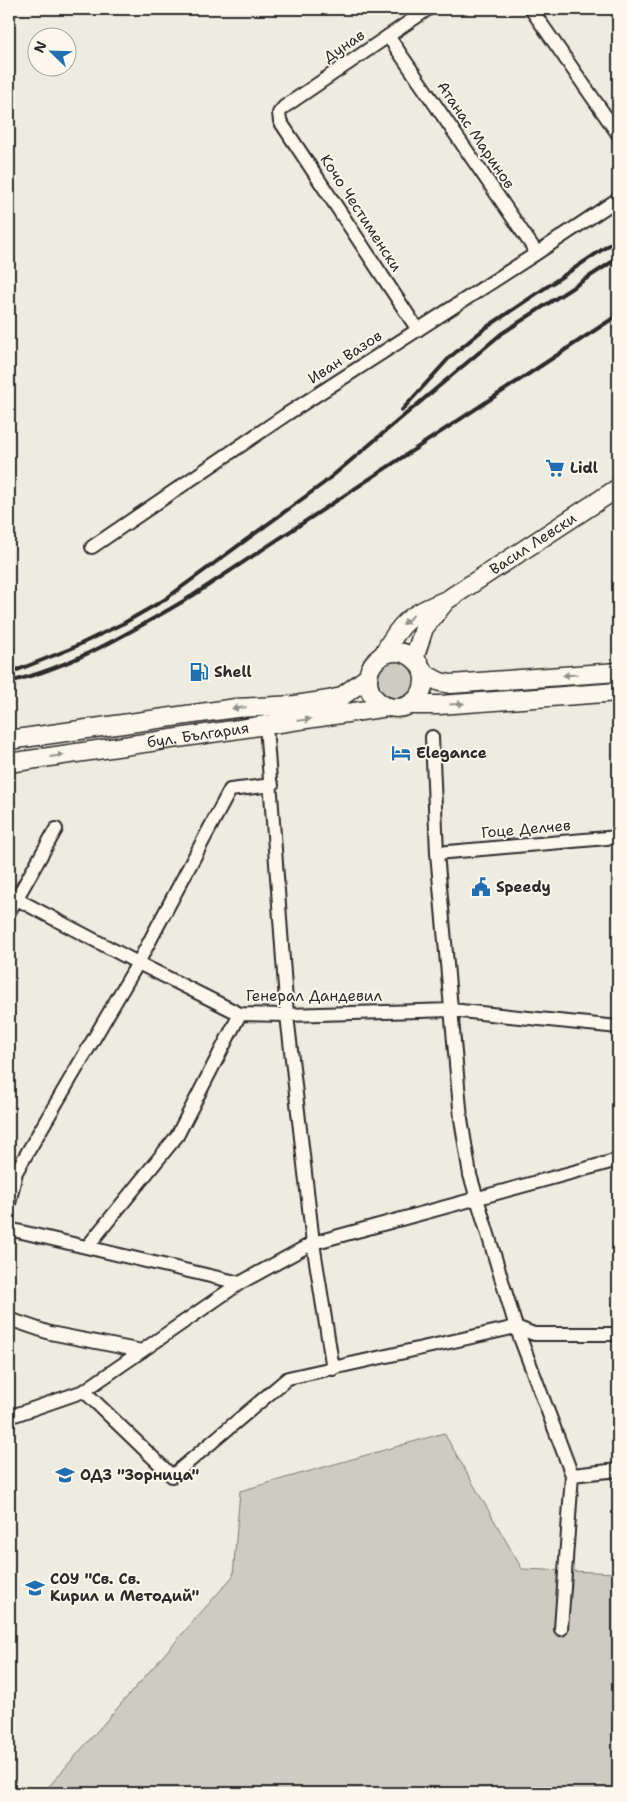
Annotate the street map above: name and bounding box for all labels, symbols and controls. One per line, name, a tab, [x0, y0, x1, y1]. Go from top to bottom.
street label: Дунав	[319, 25, 369, 67]
north arrow	[28, 28, 78, 78]
text: N	[30, 38, 50, 56]
street label: Атанас Маринов	[433, 77, 519, 193]
street label: Кочо Честименски	[316, 151, 406, 276]
street label: Иван Вазов	[304, 326, 386, 388]
supermarket icon: Lidl	[544, 457, 566, 479]
place label: Lidl	[570, 458, 598, 478]
street label: Васил Левски	[486, 508, 580, 579]
one-way arrow	[403, 614, 415, 626]
fuel station icon: Shell	[188, 661, 210, 683]
place label: Shell	[214, 662, 252, 682]
one-way arrow	[561, 672, 577, 680]
one-way arrow	[450, 699, 466, 707]
one-way arrow	[231, 704, 247, 712]
one-way arrow	[297, 716, 313, 724]
street label: бул. България	[146, 718, 250, 752]
hotel icon: Elegance	[390, 742, 412, 764]
place label: Elegance	[416, 743, 487, 763]
one-way arrow	[49, 752, 65, 760]
street label: Гоце Делчев	[481, 815, 572, 843]
public building icon: Speedy	[470, 876, 492, 898]
place label: Speedy	[496, 877, 551, 897]
street label: Генерал Дандевил	[246, 986, 383, 1006]
school or university icon: ОДЗ "Зорница"	[54, 1464, 76, 1486]
place label: ОДЗ "Зорница"	[80, 1465, 199, 1485]
place label: СОУ "Св. Св. Кирил и Методий"	[50, 1569, 199, 1606]
school or university icon: СОУ "Св. Св. Кирил и Методий"	[24, 1577, 46, 1599]

